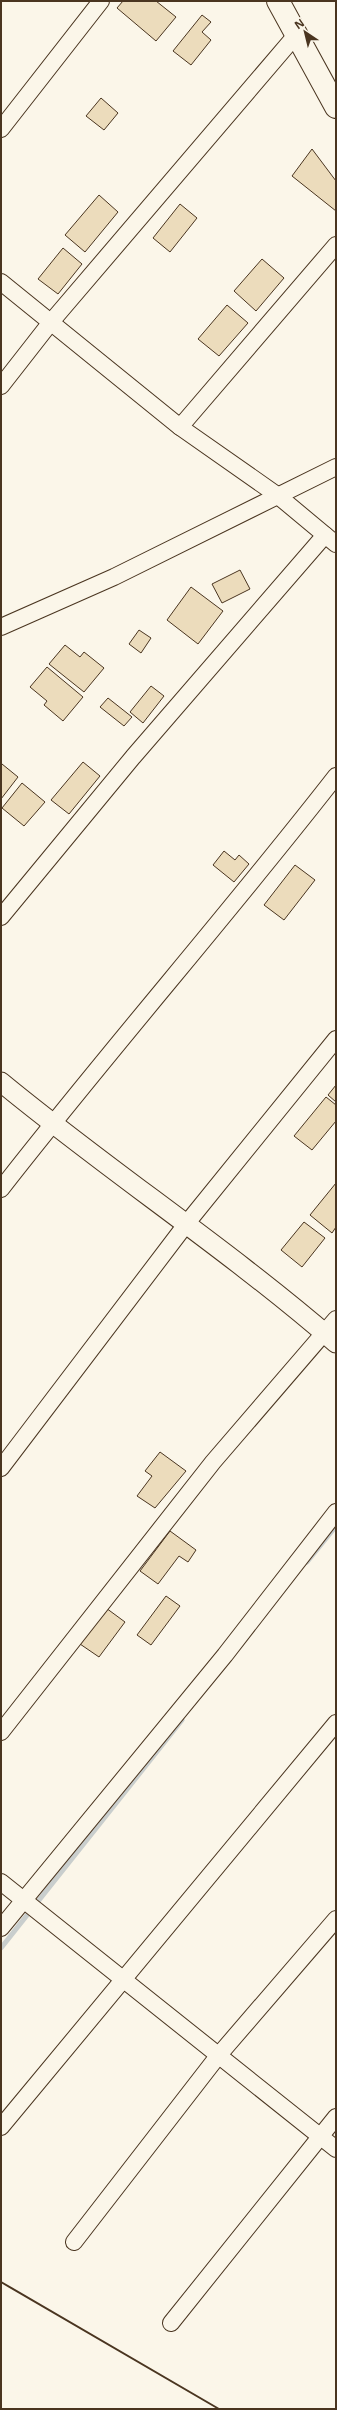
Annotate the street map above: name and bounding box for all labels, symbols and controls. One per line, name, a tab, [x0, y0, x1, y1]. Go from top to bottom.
north arrow	[285, 12, 325, 52]
text: N	[291, 15, 307, 32]

